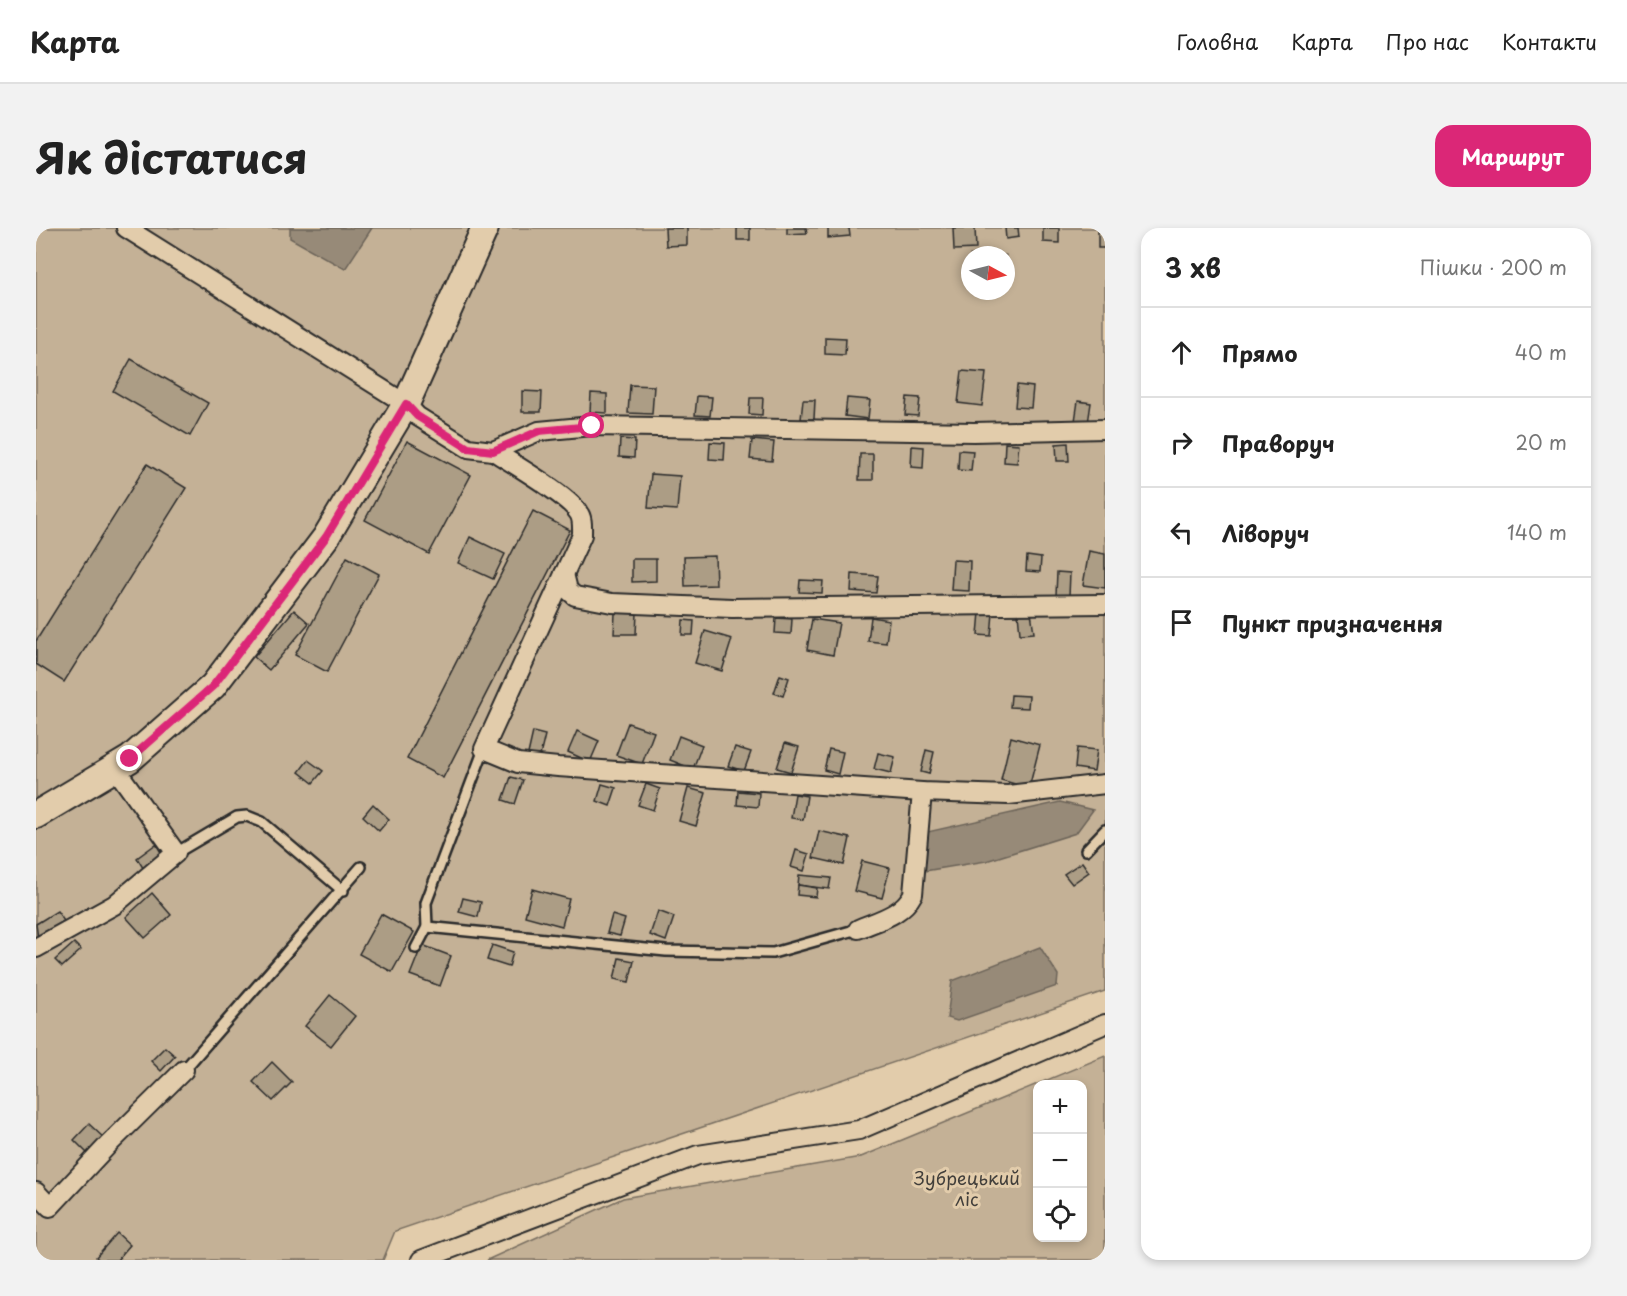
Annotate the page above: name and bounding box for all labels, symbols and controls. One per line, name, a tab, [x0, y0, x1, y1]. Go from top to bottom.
text: Карта	[30, 20, 120, 63]
text: Головна	[1177, 25, 1258, 57]
text: Карта	[1291, 25, 1353, 57]
text: Про нас	[1386, 25, 1469, 57]
text: Контакти	[1502, 25, 1597, 57]
text: Як дістатися	[36, 125, 308, 188]
button: Маршрут	[1435, 125, 1591, 187]
north arrow	[961, 246, 1015, 300]
text: 3 хв	[1165, 248, 1221, 287]
text: Пішки · 200 m	[1420, 252, 1567, 282]
icon: ahead	[1165, 336, 1198, 369]
text: Прямо	[1222, 336, 1297, 369]
text: 40 m	[1515, 337, 1567, 367]
route start	[578, 412, 604, 438]
icon: right	[1165, 426, 1198, 459]
text: Праворуч	[1222, 426, 1335, 459]
text: 20 m	[1515, 427, 1567, 457]
icon: left	[1165, 516, 1198, 549]
text: Ліворуч	[1222, 516, 1309, 549]
text: 140 m	[1507, 517, 1567, 547]
icon: arrive	[1165, 606, 1198, 639]
text: Пункт призначення	[1222, 606, 1443, 639]
route end	[116, 745, 142, 771]
map controls	[1033, 1080, 1087, 1242]
button: +	[1033, 1080, 1087, 1134]
button: −	[1033, 1134, 1087, 1188]
park label: Зубрецький ліс	[914, 1164, 1020, 1212]
button: locate	[1033, 1188, 1087, 1242]

